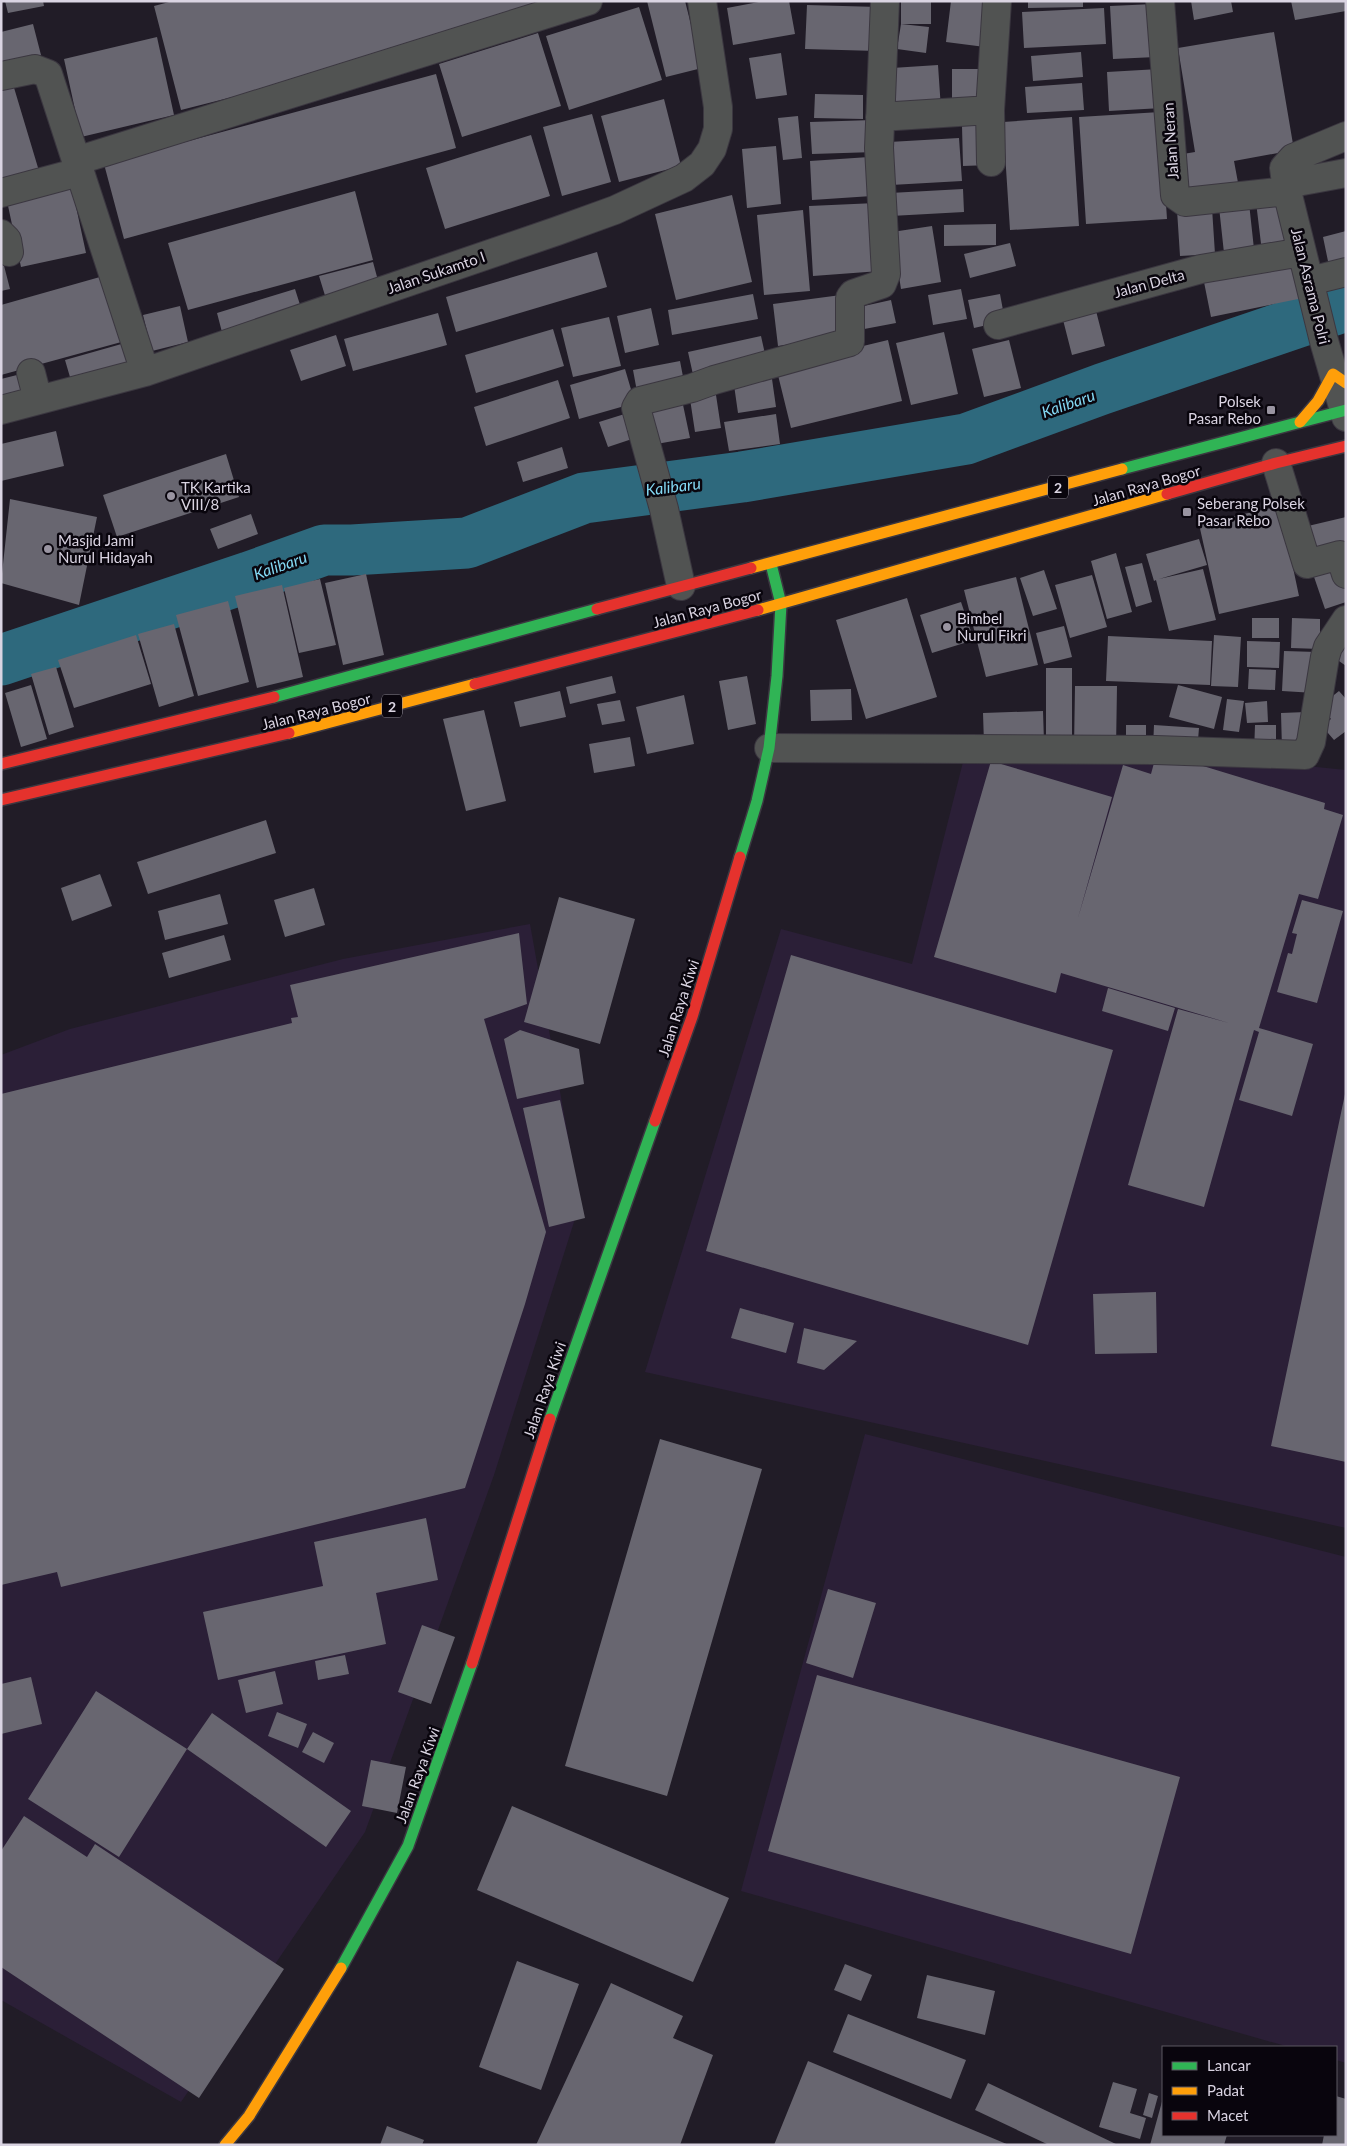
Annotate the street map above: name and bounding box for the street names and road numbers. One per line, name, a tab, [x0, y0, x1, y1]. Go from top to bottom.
street label: Jalan Neran	[1158, 102, 1182, 180]
street label: Jalan Asrama Polri	[1288, 226, 1334, 346]
street label: Jalan Sukamto I	[385, 247, 487, 297]
street label: Jalan Delta	[1112, 265, 1186, 301]
street label: Jalan Raya Bogor	[1090, 461, 1203, 509]
road number: 2	[1048, 476, 1068, 498]
street label: Jalan Raya Bogor	[651, 585, 764, 631]
street label: Jalan Raya Bogor	[260, 689, 373, 733]
road number: 2	[382, 694, 402, 718]
street label: Jalan Raya Kiwi	[654, 957, 702, 1059]
street label: Jalan Raya Kiwi	[519, 1339, 569, 1441]
street label: Jalan Raya Kiwi	[391, 1724, 443, 1826]

